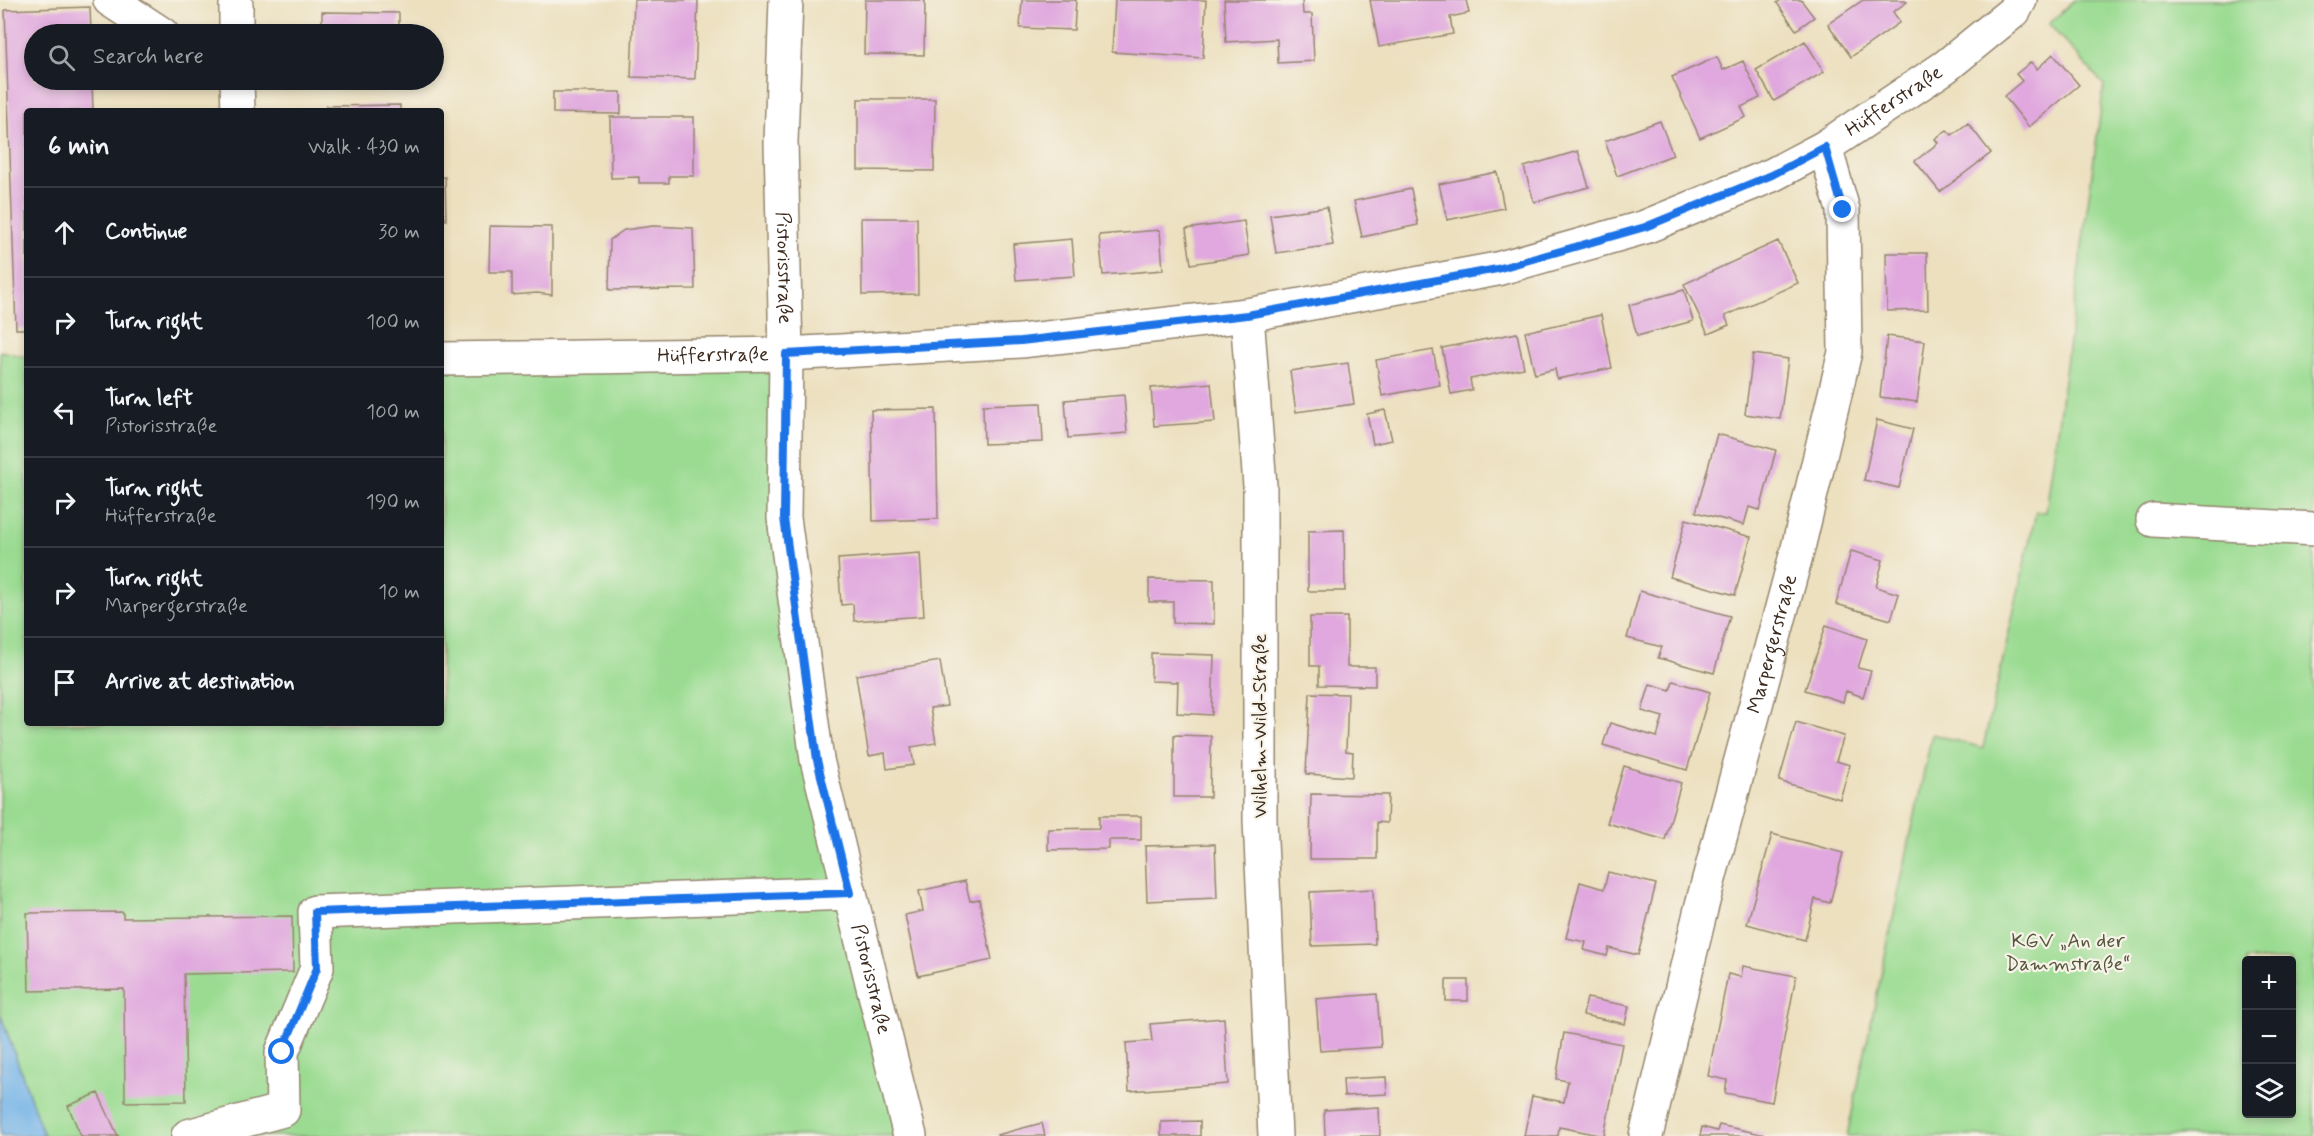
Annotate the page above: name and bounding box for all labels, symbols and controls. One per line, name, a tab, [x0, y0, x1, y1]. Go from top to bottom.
search box	[24, 24, 444, 90]
icon: search	[45, 41, 78, 74]
text: Search here	[93, 43, 204, 71]
street label: Hüfferstraße	[1840, 59, 1948, 143]
text: 6 min	[48, 130, 110, 164]
text: Walk · 430 m	[308, 134, 420, 161]
route end	[1829, 196, 1855, 222]
street label: Pistorisstraße	[769, 211, 799, 325]
icon: ahead	[48, 216, 81, 249]
text: Continue	[105, 218, 187, 246]
text: 30 m	[378, 219, 420, 246]
icon: right	[48, 306, 81, 339]
text: Turn right	[105, 308, 203, 336]
text: 100 m	[366, 309, 420, 336]
street label: Hüfferstraße	[657, 341, 769, 369]
text: Turn left	[105, 385, 193, 413]
icon: left	[48, 396, 81, 429]
text: 100 m	[366, 399, 420, 426]
text: Pistorisstraße	[105, 413, 217, 440]
text: Turn right	[105, 475, 203, 503]
icon: right	[48, 486, 81, 519]
text: 190 m	[366, 489, 420, 516]
text: Hüfferstraße	[105, 503, 217, 530]
text: Turn right	[105, 565, 203, 593]
street label: Marpergerstraße	[1741, 571, 1804, 717]
icon: right	[48, 576, 81, 609]
text: 10 m	[378, 579, 420, 606]
text: Marpergerstraße	[105, 593, 248, 620]
street label: Wilhelm-Wild-Straße	[1247, 634, 1274, 818]
icon: arrive	[48, 666, 81, 699]
text: Arrive at destination	[105, 668, 295, 696]
street label: Pistorisstraße	[845, 921, 898, 1037]
park label: KGV „An der Dammstraße“	[2006, 928, 2130, 978]
map controls	[2242, 956, 2296, 1118]
button: +	[2242, 956, 2296, 1010]
button: −	[2242, 1010, 2296, 1064]
route start	[268, 1038, 294, 1064]
button: layers	[2242, 1064, 2296, 1118]

